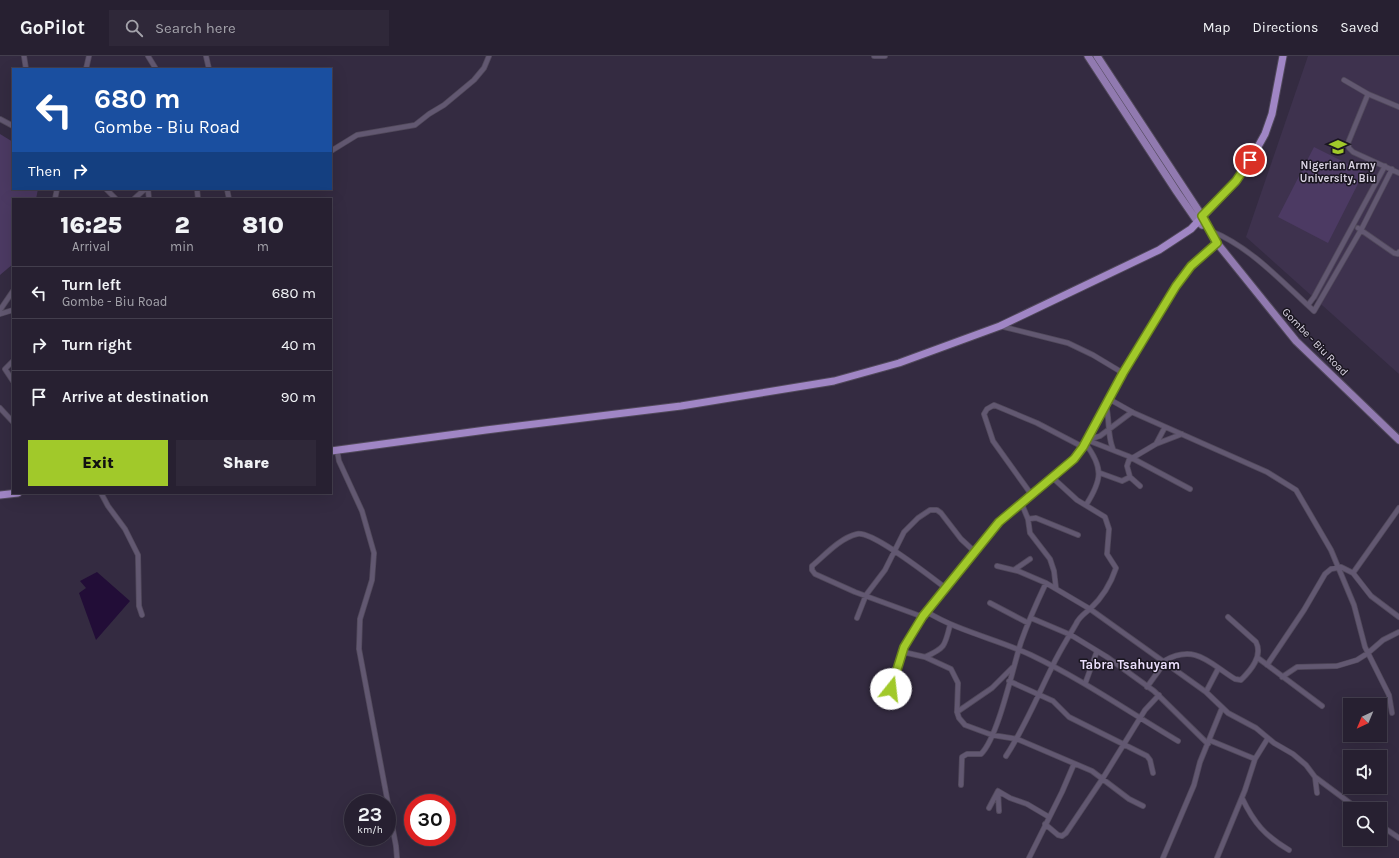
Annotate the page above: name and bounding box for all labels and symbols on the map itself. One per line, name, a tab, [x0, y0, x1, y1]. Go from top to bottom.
school or university icon: Nigerian Army University, Biu	[1328, 137, 1348, 157]
pin	[1233, 143, 1267, 177]
place label: Nigerian Army University, Biu	[1300, 159, 1376, 185]
street label: Gombe - Biu Road	[1279, 305, 1351, 379]
district label: Tabra Tsahuyam	[1080, 657, 1180, 672]
position arrow	[870, 668, 912, 710]
north arrow	[1343, 698, 1387, 742]
speed limit sign: 30	[404, 794, 456, 846]

